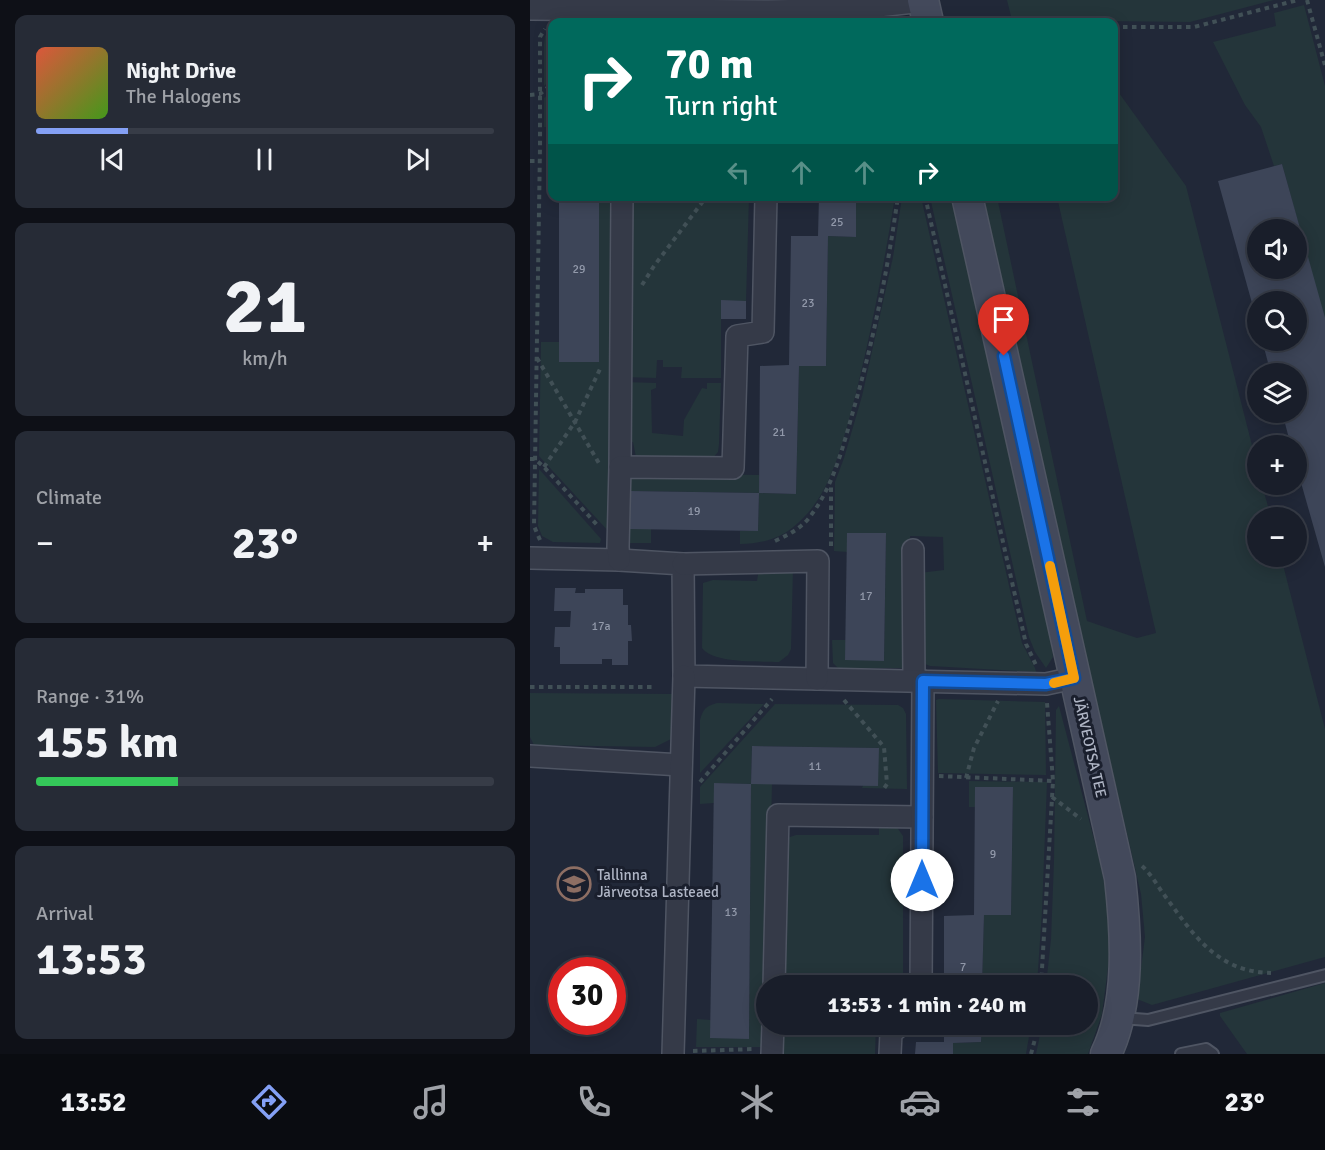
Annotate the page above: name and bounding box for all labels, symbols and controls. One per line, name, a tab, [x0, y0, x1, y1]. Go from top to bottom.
text: 70 m	[665, 39, 754, 90]
icon: right	[566, 42, 644, 120]
text: Night Drive	[126, 57, 236, 84]
text: The Halogens	[126, 84, 241, 109]
text: Turn right	[665, 90, 778, 123]
icon: previous	[96, 143, 129, 176]
icon: pause	[248, 143, 281, 176]
icon: next	[401, 143, 434, 176]
icon: left	[722, 156, 755, 189]
icon: ahead	[785, 156, 818, 189]
icon: ahead	[848, 156, 881, 189]
icon: right	[911, 156, 944, 189]
house number: 25	[831, 215, 843, 230]
map controls	[1247, 219, 1307, 567]
button: sound	[1247, 219, 1307, 279]
text: 21	[223, 259, 307, 355]
house number: 29	[573, 262, 585, 277]
button: search	[1247, 291, 1307, 351]
pin	[978, 294, 1029, 356]
house number: 23	[802, 296, 814, 311]
icon: arrive	[987, 303, 1020, 336]
text: km/h	[242, 346, 288, 371]
button: layers	[1247, 363, 1307, 423]
house number: 21	[773, 425, 785, 440]
button: +	[1247, 435, 1307, 495]
text: Climate	[36, 485, 102, 510]
house number: 19	[688, 504, 700, 519]
button: −	[1247, 507, 1307, 567]
text: 23°	[232, 516, 298, 571]
text: −	[36, 523, 54, 564]
text: +	[476, 523, 494, 564]
house number: 17	[860, 589, 872, 604]
house number: 17a	[591, 619, 611, 634]
text: Range · 31%	[36, 684, 144, 709]
street label: JÄRVEOTSA TEE	[1070, 695, 1110, 799]
text: 155 km	[36, 715, 179, 770]
house number: 11	[809, 759, 821, 774]
house number: 9	[990, 847, 996, 862]
position arrow	[890, 848, 954, 912]
school or university icon: Tallinna Järveotsa Lasteaed	[556, 866, 592, 902]
place label: Tallinna Järveotsa Lasteaed	[597, 866, 719, 901]
text: Arrival	[36, 901, 94, 926]
house number: 13	[725, 905, 737, 920]
text: 13:53	[36, 932, 146, 987]
speed limit sign: 30	[548, 957, 626, 1035]
house number: 7	[960, 960, 966, 975]
text: 13:53 · 1 min · 240 m	[827, 991, 1027, 1018]
icon: directions	[248, 1081, 290, 1123]
icon: music	[410, 1081, 452, 1123]
icon: phone	[573, 1081, 615, 1123]
icon: climate	[736, 1081, 778, 1123]
icon: car	[899, 1081, 941, 1123]
icon: filters	[1062, 1081, 1104, 1123]
text: 13:52	[60, 1086, 127, 1119]
text: 23°	[1225, 1086, 1265, 1119]

